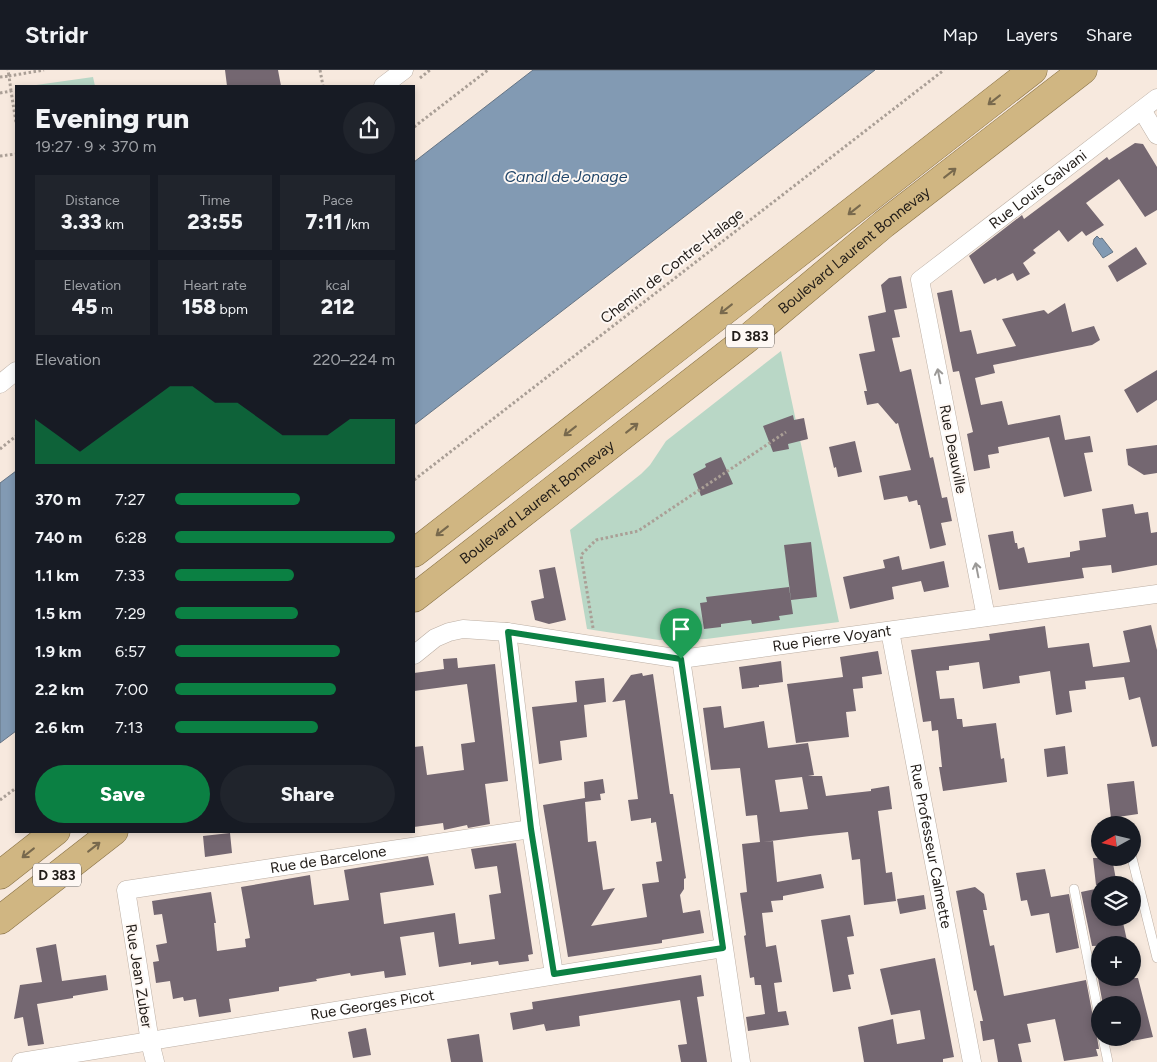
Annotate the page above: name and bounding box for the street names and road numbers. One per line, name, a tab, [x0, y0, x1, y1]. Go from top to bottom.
street label: Rue Louis Galvani	[985, 146, 1090, 233]
street label: Boulevard Laurent Bonnevay	[775, 183, 934, 318]
street label: Chemin de Contre-Halage	[597, 205, 747, 327]
road number: D 383	[726, 325, 774, 348]
street label: Rue Deauville	[936, 403, 970, 495]
street label: Boulevard Laurent Bonnevay	[456, 436, 618, 568]
street label: Rue Pierre Voyant	[771, 621, 893, 655]
street label: Rue Professeur Calmette	[906, 762, 955, 930]
street label: Rue de Barcelone	[269, 842, 388, 877]
road number: D 383	[33, 864, 81, 886]
street label: Rue Jean Zuber	[122, 923, 156, 1029]
street label: Rue Georges Picot	[309, 986, 436, 1024]

